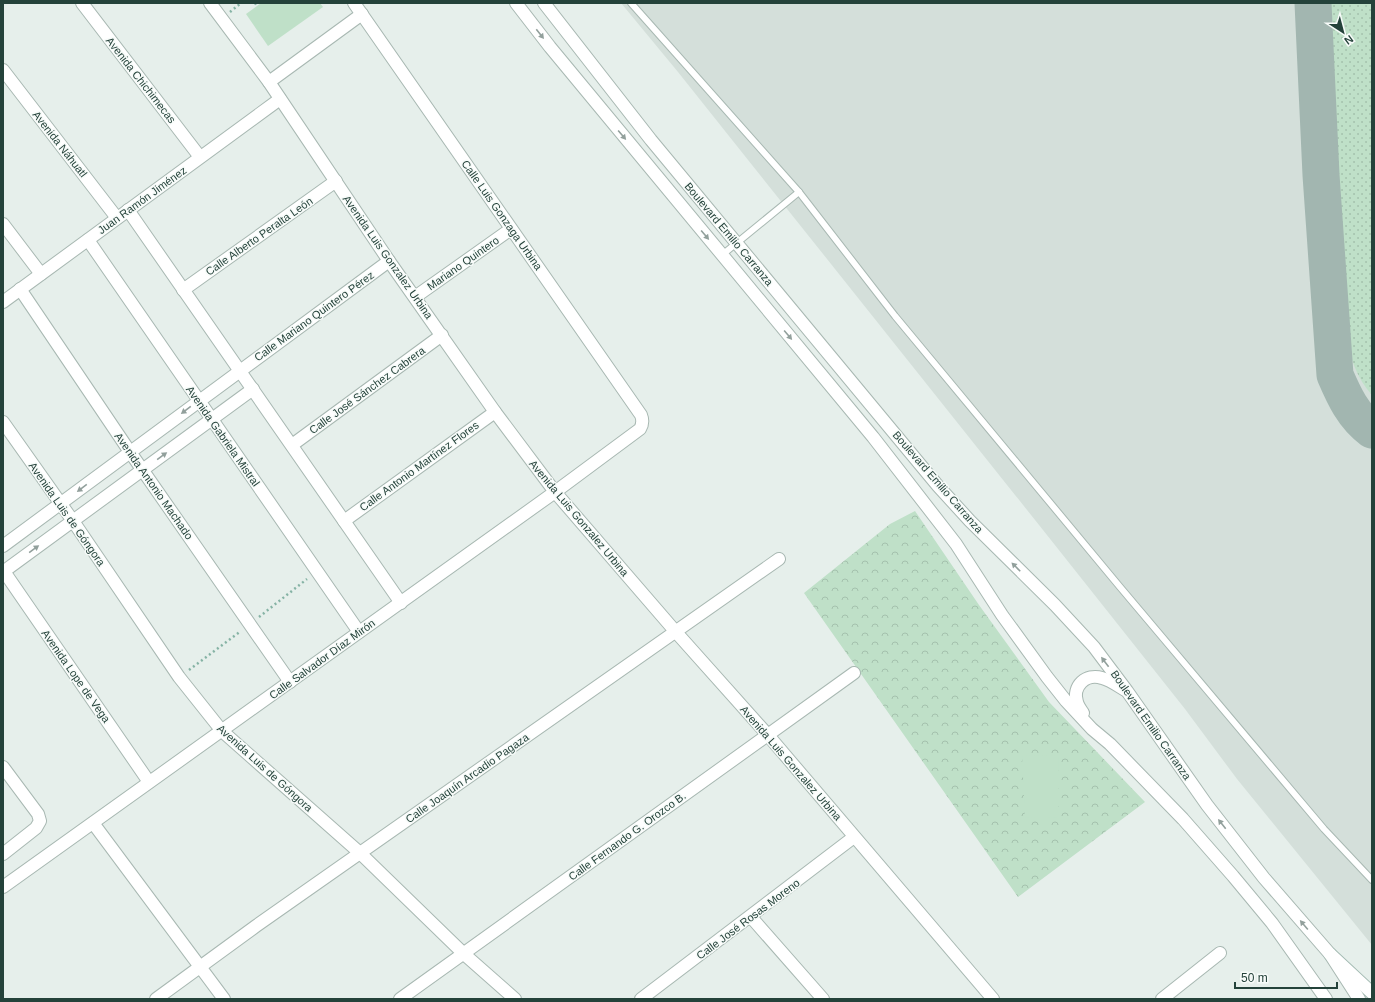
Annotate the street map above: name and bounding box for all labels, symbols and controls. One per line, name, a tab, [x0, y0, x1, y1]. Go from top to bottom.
north arrow	[1323, 12, 1363, 52]
one-way arrow	[535, 28, 544, 39]
text: N	[1342, 33, 1356, 47]
street label: Avenida Chichimecas	[104, 35, 179, 126]
street label: Avenida Náhuatl	[30, 109, 90, 179]
one-way arrow	[617, 129, 626, 140]
street label: Calle Luis Gonzaga Urbina	[459, 158, 545, 273]
street label: Juan Ramón Jiménez	[95, 164, 189, 236]
street label: Boulevard Emilio Carranza	[682, 180, 776, 289]
street label: Avenida Luis Gonzalez Urbina	[341, 193, 436, 322]
street label: Calle Alberto Peralta León	[203, 194, 315, 278]
one-way arrow	[700, 229, 709, 240]
street label: Mariano Quintero	[425, 234, 501, 292]
street label: Calle Mariano Quintero Pérez	[252, 269, 376, 363]
one-way arrow	[783, 329, 792, 340]
street label: Calle José Sánchez Cabrera	[307, 343, 428, 436]
street label: Avenida Gabriela Mistral	[184, 384, 262, 488]
one-way arrow	[180, 406, 191, 414]
street label: Calle Antonio Martínez Flores	[357, 418, 481, 513]
street label: Boulevard Emilio Carranza	[891, 429, 986, 536]
street label: Avenida Antonio Machado	[112, 430, 196, 542]
one-way arrow	[157, 452, 167, 460]
street label: Avenida Luis Gonzalez Urbina	[527, 458, 632, 579]
street label: Avenida Luis de Góngora	[27, 460, 108, 569]
one-way arrow	[76, 484, 87, 492]
one-way arrow	[29, 545, 40, 553]
one-way arrow	[1011, 562, 1021, 572]
street label: Calle Salvador Díaz Mirón	[267, 617, 377, 701]
street label: Avenida Lope de Vega	[39, 627, 113, 725]
one-way arrow	[1101, 656, 1109, 667]
street label: Boulevard Emilio Carranza	[1109, 668, 1194, 783]
street label: Avenida Luis Gonzalez Urbina	[738, 703, 845, 823]
street label: Avenida Luis de Góngora	[215, 722, 316, 815]
street label: Calle Joaquín Arcadio Pagaza	[403, 730, 532, 825]
street label: Calle Fernando G. Orozco B.	[566, 789, 688, 883]
one-way arrow	[1218, 818, 1226, 829]
street label: Calle José Rosas Moreno	[694, 876, 802, 962]
one-way arrow	[1300, 919, 1309, 930]
scale bar	[1235, 964, 1337, 990]
text: 50 m	[1241, 971, 1268, 985]

